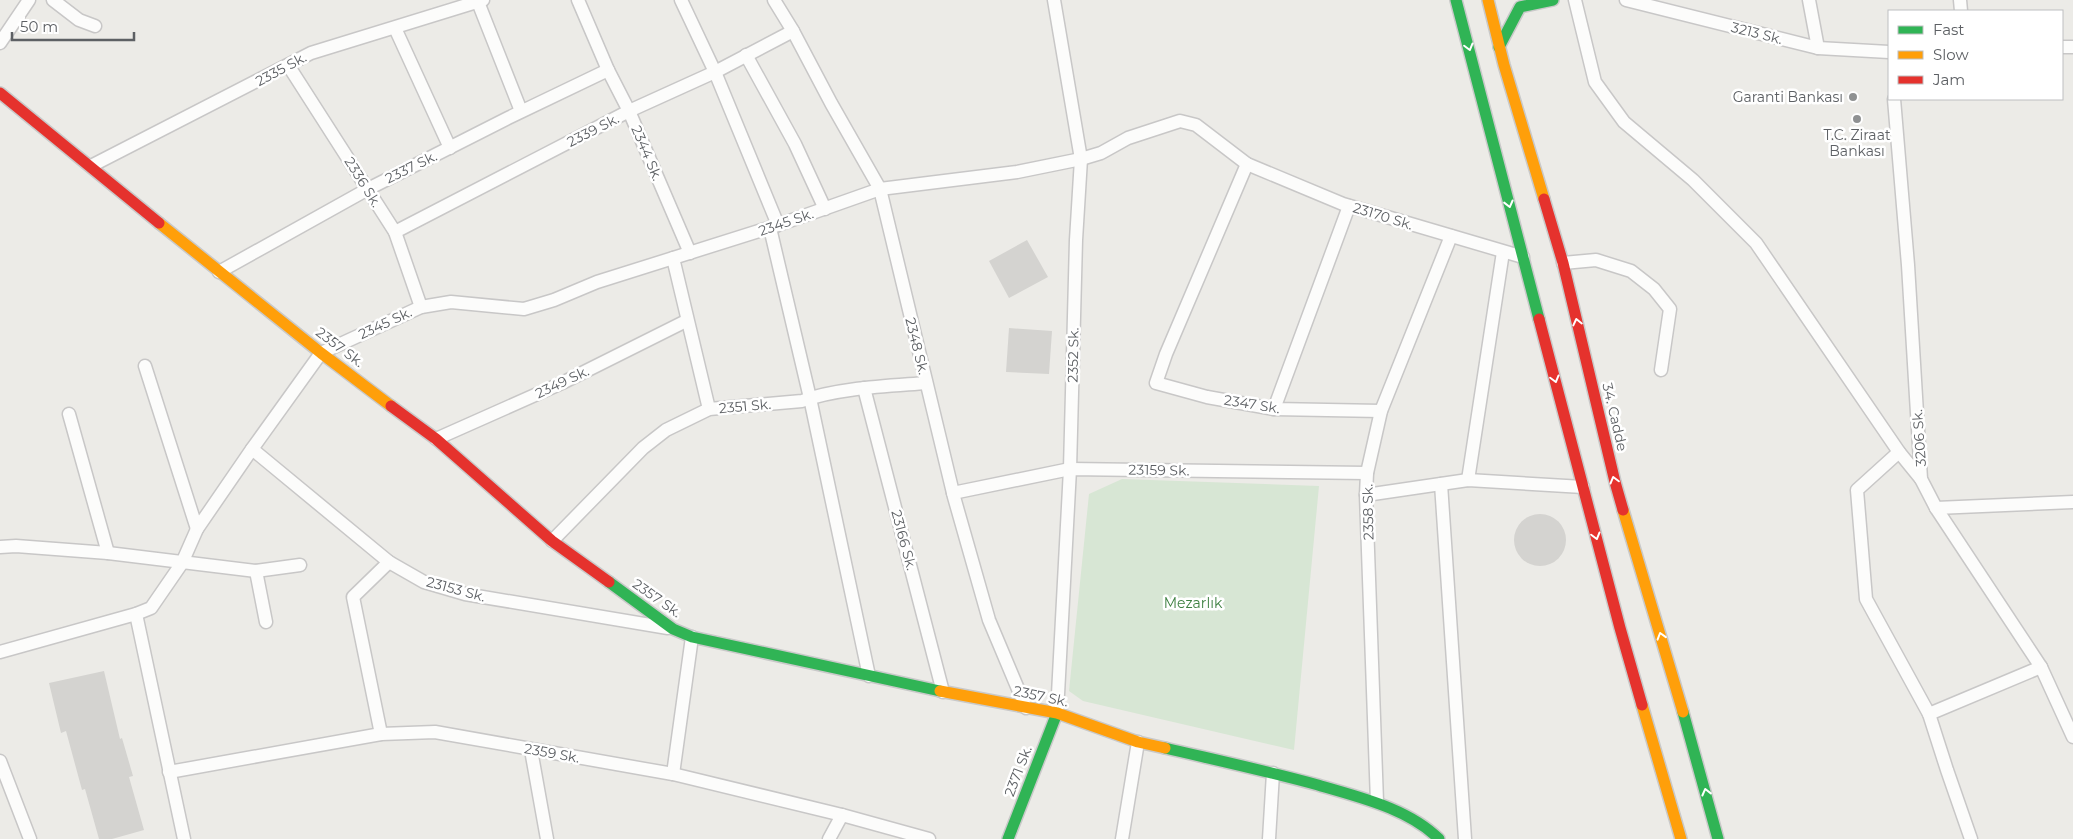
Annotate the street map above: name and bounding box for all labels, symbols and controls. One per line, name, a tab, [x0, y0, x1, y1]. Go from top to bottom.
scale bar	[12, 10, 135, 42]
legend	[1888, 10, 2063, 100]
text: 50 m	[20, 17, 58, 36]
street label: 3213 Sk.	[1729, 18, 1785, 48]
text: Fast	[1933, 20, 1964, 39]
one-way arrow	[1463, 42, 1473, 51]
text: Slow	[1933, 45, 1969, 64]
street label: 2335 Sk.	[252, 48, 310, 90]
text: Jam	[1932, 70, 1965, 89]
place label: Garanti Bankası	[1733, 88, 1843, 106]
marker: Garanti Bankası	[1847, 91, 1859, 103]
street label: 2339 Sk.	[564, 109, 622, 151]
marker: T.C. Ziraat Bankası	[1851, 113, 1863, 125]
street label: 2344 Sk.	[627, 123, 667, 183]
place label: T.C. Ziraat Bankası	[1823, 126, 1891, 160]
street label: 2337 Sk.	[382, 147, 440, 187]
street label: 2336 Sk.	[341, 153, 385, 211]
street label: 23170 Sk.	[1351, 198, 1415, 234]
one-way arrow	[1503, 200, 1514, 209]
street label: 2345 Sk.	[756, 204, 816, 240]
street label: 2345 Sk.	[355, 303, 415, 343]
street label: 2348 Sk.	[901, 316, 933, 376]
one-way arrow	[1572, 317, 1583, 326]
street label: 2357 Sk.	[312, 323, 368, 371]
street label: 2352 Sk.	[1064, 327, 1082, 383]
street label: 2349 Sk.	[532, 362, 592, 402]
one-way arrow	[1549, 374, 1559, 382]
street label: 34. Cadde	[1598, 381, 1632, 453]
street label: 2347 Sk.	[1223, 391, 1281, 417]
street label: 2351 Sk.	[718, 395, 772, 417]
street label: 3206 Sk.	[1908, 409, 1930, 467]
street label: 23159 Sk.	[1128, 460, 1190, 480]
one-way arrow	[1610, 476, 1620, 484]
street label: 2358 Sk.	[1359, 484, 1377, 540]
street label: 23166 Sk.	[887, 508, 921, 572]
one-way arrow	[1590, 531, 1601, 540]
street label: 23153 Sk.	[424, 572, 488, 606]
street label: 2357 Sk.	[629, 575, 685, 621]
park label: Mezarlık	[1164, 594, 1223, 612]
one-way arrow	[1656, 632, 1666, 640]
street label: 2357 Sk.	[1012, 681, 1070, 711]
street label: 2359 Sk.	[523, 739, 581, 767]
street label: 2371 Sk.	[1000, 743, 1036, 799]
one-way arrow	[1701, 787, 1712, 796]

